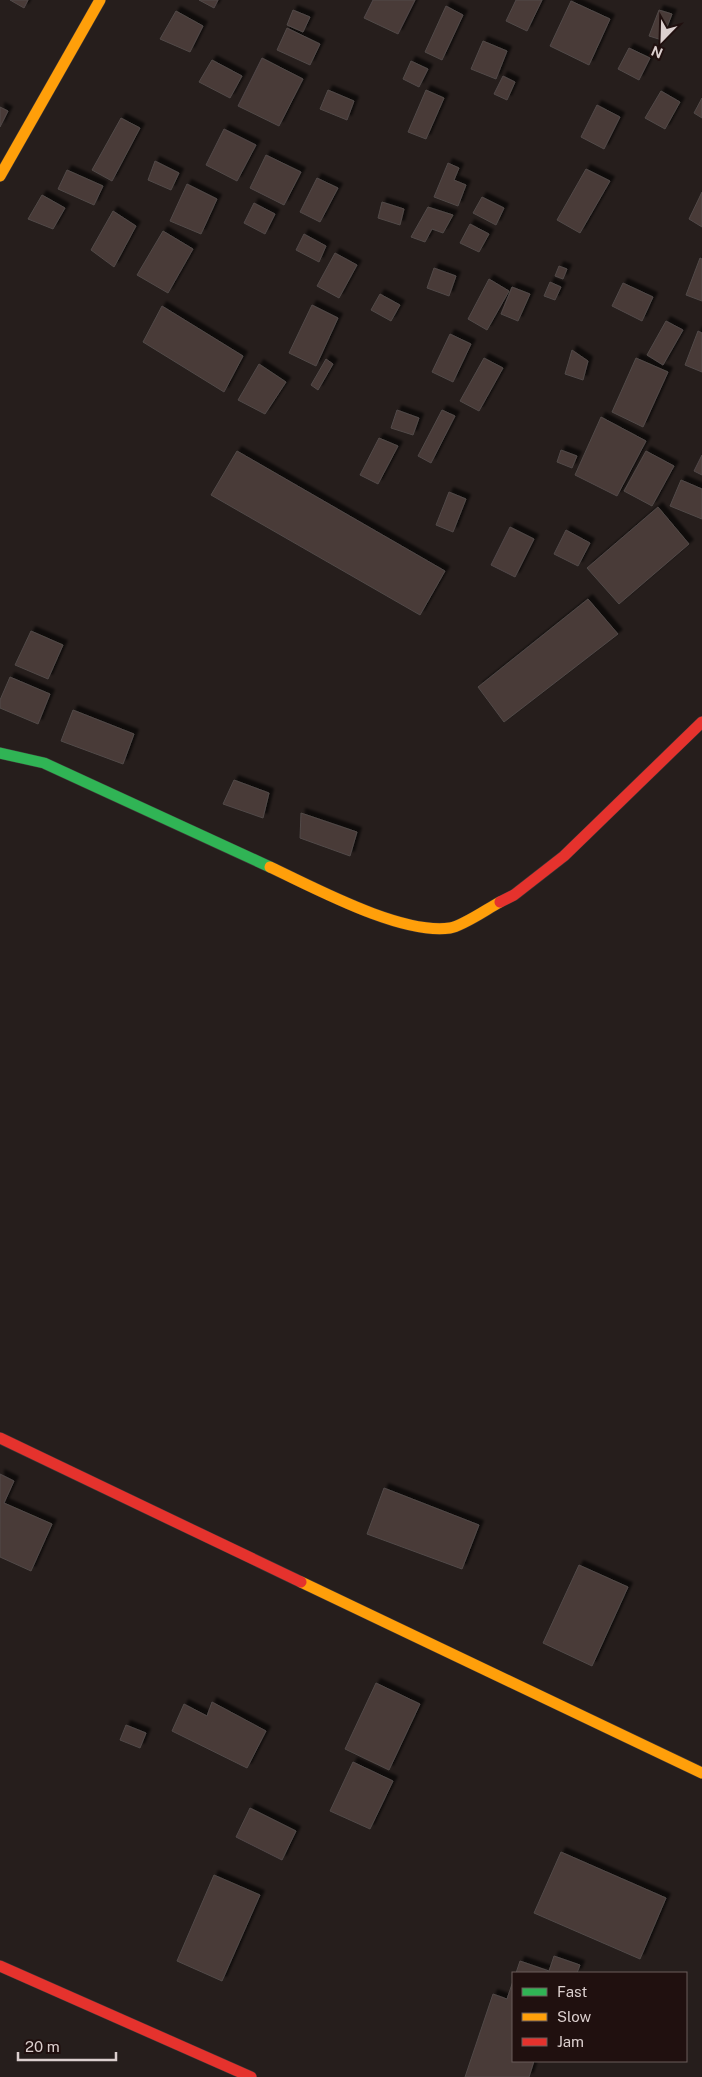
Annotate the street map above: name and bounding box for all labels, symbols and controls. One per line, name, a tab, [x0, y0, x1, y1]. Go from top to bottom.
north arrow	[637, 15, 687, 65]
text: N	[649, 42, 665, 61]
legend	[512, 1972, 687, 2062]
text: Fast	[557, 1983, 587, 2000]
text: Slow	[557, 2008, 592, 2025]
scale bar	[18, 2030, 115, 2062]
text: Jam	[557, 2033, 584, 2050]
text: 20 m	[25, 2038, 60, 2055]

